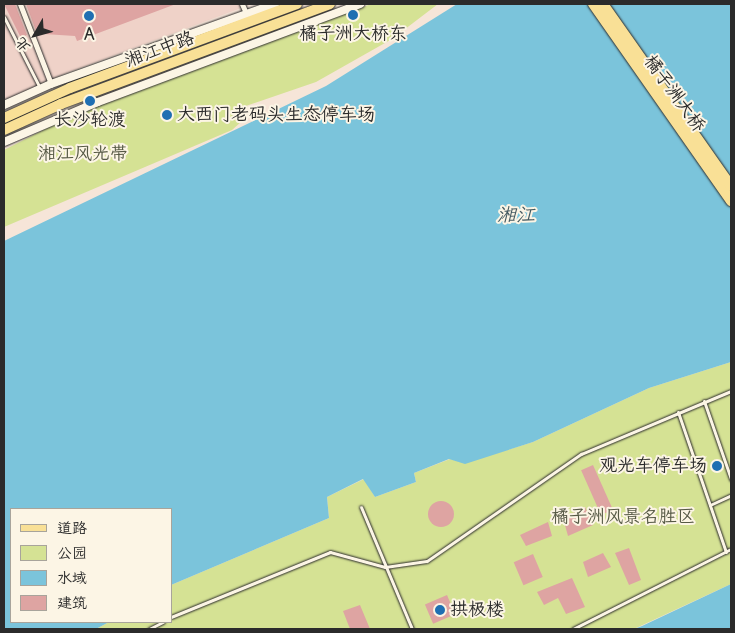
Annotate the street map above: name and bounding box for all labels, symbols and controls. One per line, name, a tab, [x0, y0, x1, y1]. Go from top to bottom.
marker: 橘子洲大桥东	[347, 9, 359, 21]
north arrow	[10, 10, 60, 60]
marker: A	[83, 10, 95, 22]
place label: 橘子洲大桥东	[299, 23, 407, 45]
place label: A	[83, 24, 95, 46]
street label: 湘江中路	[122, 28, 198, 72]
text: 北	[12, 34, 34, 55]
street label: 橘子洲大桥	[639, 51, 709, 137]
marker: 长沙轮渡	[84, 95, 96, 107]
place label: 大西门老码头生态停车场	[177, 104, 375, 126]
place label: 长沙轮渡	[54, 109, 126, 131]
marker: 大西门老码头生态停车场	[161, 109, 173, 121]
park label: 湘江风光带	[38, 143, 128, 165]
water label: 湘江	[497, 205, 535, 227]
place label: 观光车停车场	[599, 455, 707, 477]
marker: 观光车停车场	[711, 460, 723, 472]
park label: 橘子洲风景名胜区	[551, 506, 695, 528]
legend	[10, 508, 172, 623]
text: 道路	[57, 519, 87, 538]
text: 公园	[57, 544, 87, 563]
text: 水域	[57, 569, 87, 588]
text: 建筑	[57, 594, 87, 613]
place label: 拱极楼	[450, 599, 504, 621]
marker: 拱极楼	[434, 604, 446, 616]

